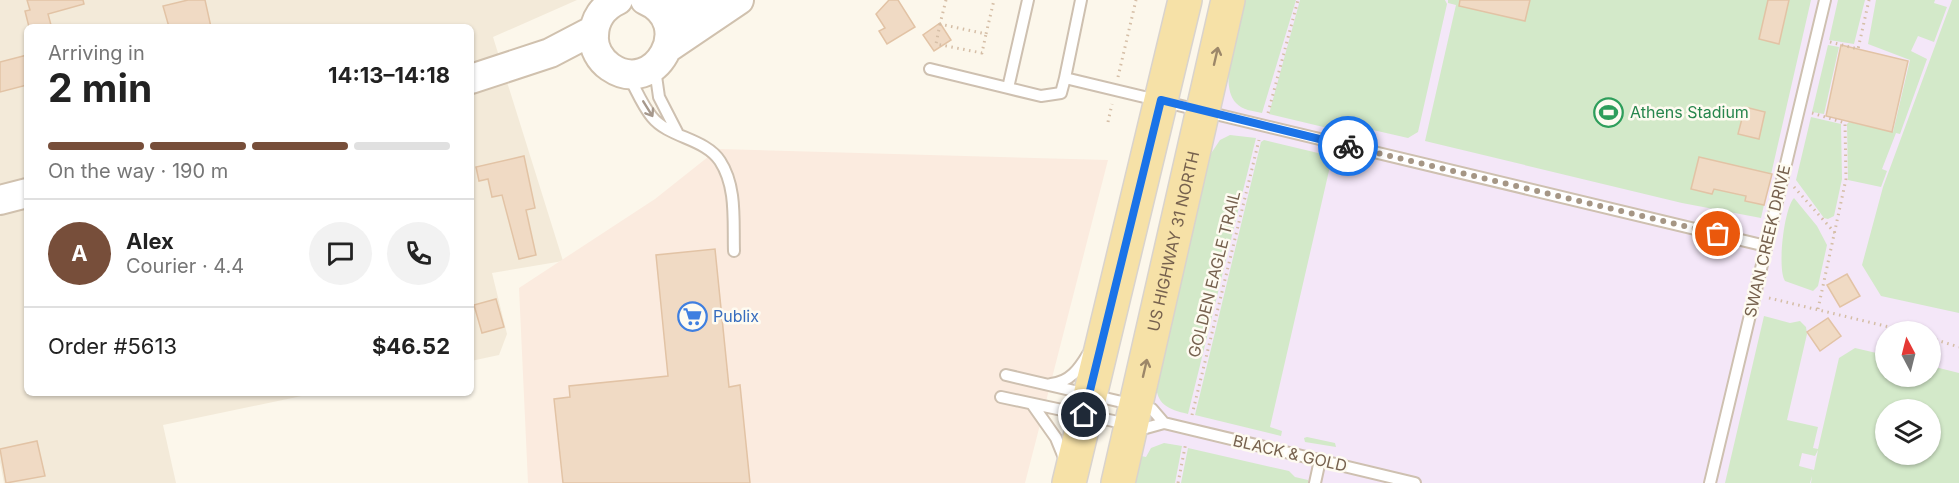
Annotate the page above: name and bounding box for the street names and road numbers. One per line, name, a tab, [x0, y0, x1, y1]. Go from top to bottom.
street label: US HIGHWAY 31 NORTH	[1143, 149, 1203, 333]
street label: SWAN CREEK DRIVE	[1740, 163, 1794, 319]
street label: GOLDEN EAGLE TRAIL	[1184, 189, 1244, 359]
street label: BLACK & GOLD	[1231, 430, 1349, 476]

